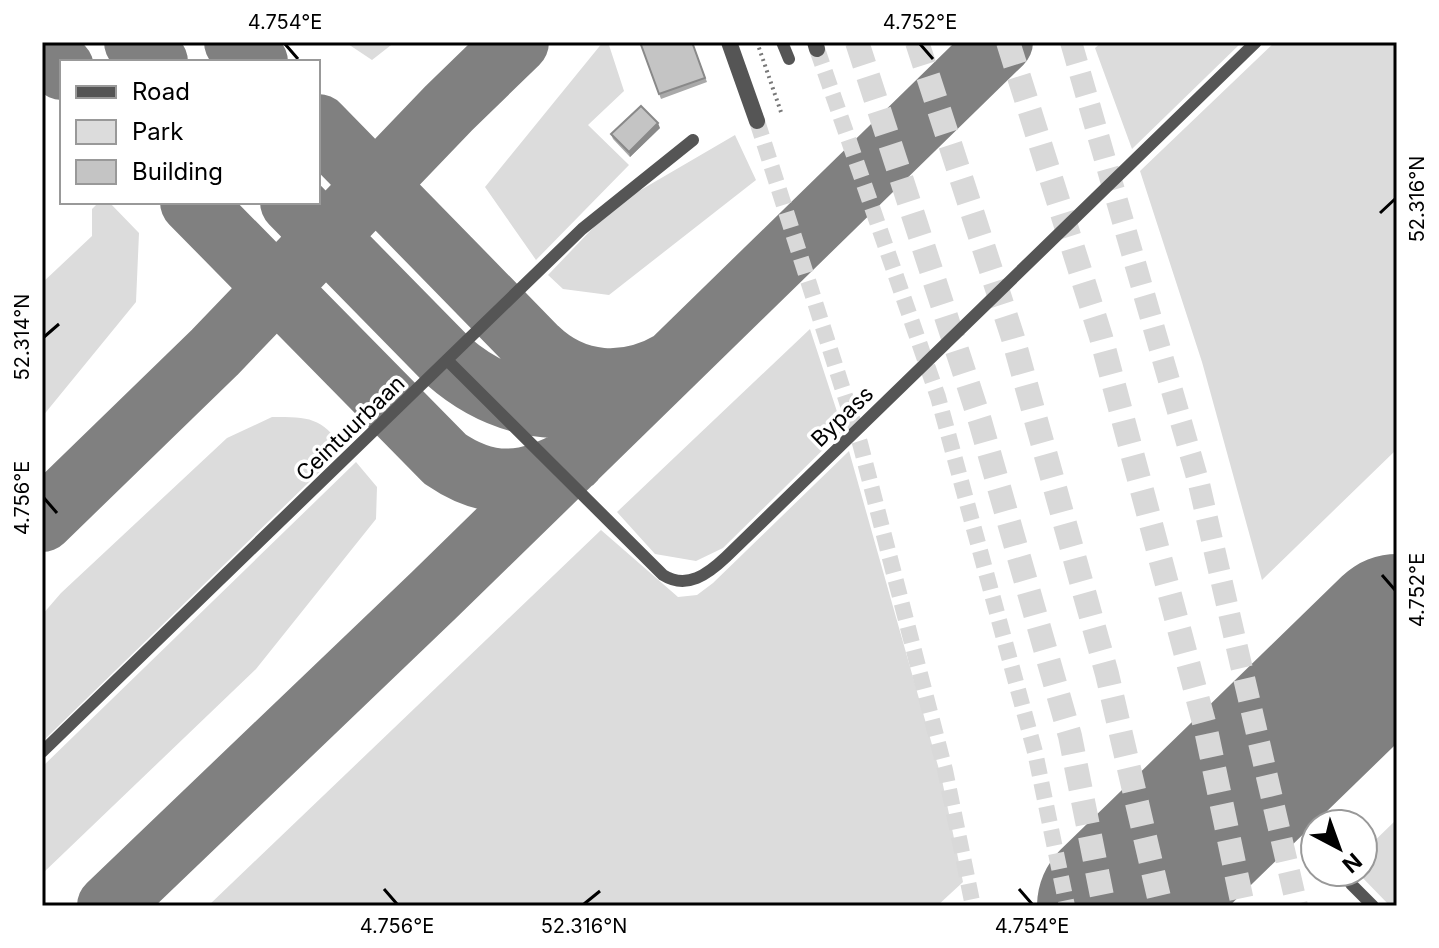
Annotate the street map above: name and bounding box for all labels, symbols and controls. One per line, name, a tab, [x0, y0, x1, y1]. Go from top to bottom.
text: 4.754°E	[248, 10, 322, 34]
text: 4.752°E	[883, 10, 957, 34]
legend	[60, 60, 320, 204]
text: Road	[132, 77, 190, 106]
text: Park	[132, 117, 183, 146]
text: 52.316°N	[1405, 156, 1429, 242]
text: Building	[132, 157, 223, 186]
text: 52.314°N	[10, 294, 34, 380]
street label: Ceintuurbaan	[290, 370, 410, 486]
street label: Bypass	[806, 380, 878, 452]
text: 4.756°E	[10, 461, 34, 535]
text: 4.752°E	[1405, 553, 1429, 627]
north arrow	[1299, 808, 1379, 888]
text: N	[1337, 848, 1367, 878]
text: 4.756°E	[360, 914, 434, 938]
text: 52.316°N	[541, 914, 627, 938]
text: 4.754°E	[995, 914, 1069, 938]

